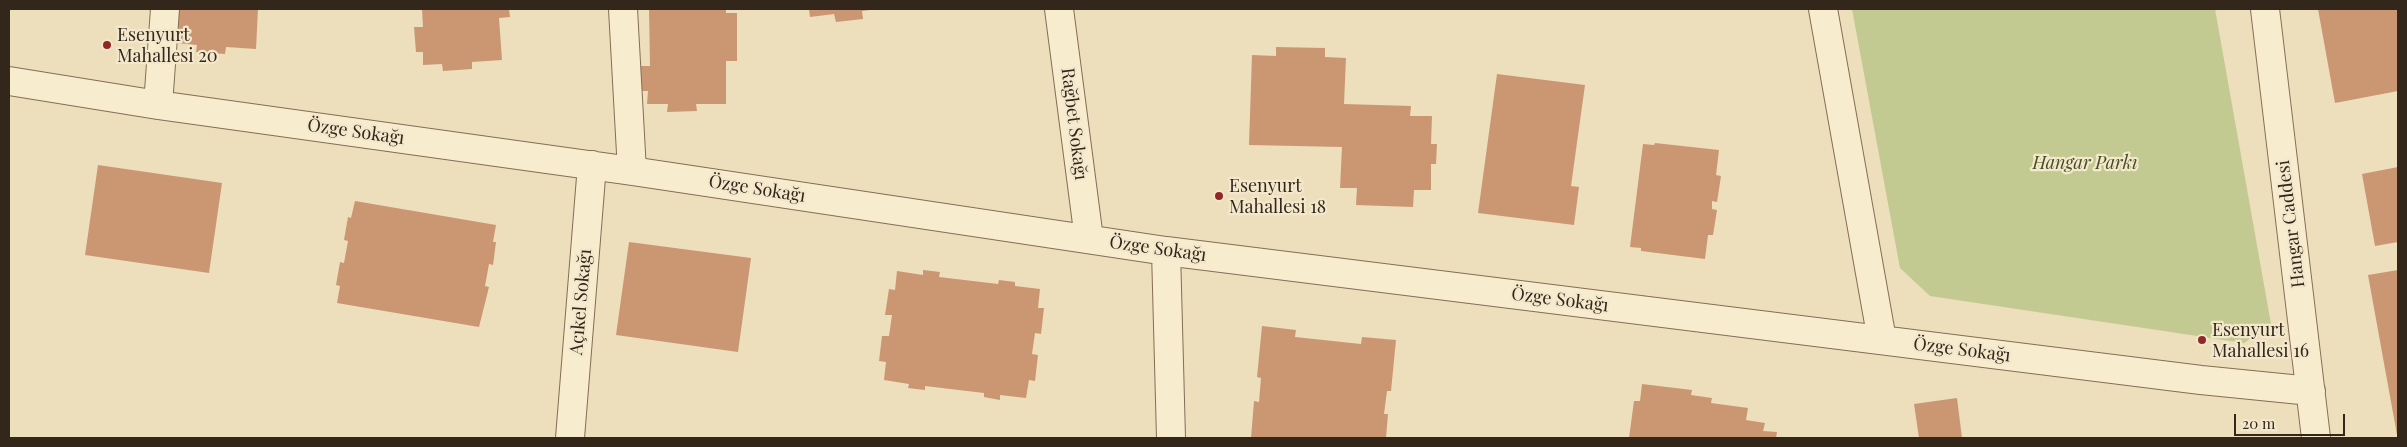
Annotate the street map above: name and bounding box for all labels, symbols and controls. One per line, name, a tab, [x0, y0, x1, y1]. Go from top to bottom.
place label: Esenyurt Mahallesi 20	[117, 24, 218, 66]
marker: Esenyurt Mahallesi 20	[101, 39, 113, 51]
street label: Rağbet Sokağı	[1056, 67, 1092, 181]
street label: Özge Sokağı	[306, 115, 406, 149]
park label: Hangar Parkı	[2033, 152, 2137, 174]
street label: Hangar Caddesi	[2272, 159, 2310, 289]
street label: Özge Sokağı	[707, 171, 807, 207]
place label: Esenyurt Mahallesi 18	[1229, 175, 1326, 218]
marker: Esenyurt Mahallesi 18	[1213, 190, 1225, 202]
street label: Özge Sokağı	[1108, 232, 1208, 266]
street label: Açıkel Sokağı	[566, 248, 596, 356]
street label: Özge Sokağı	[1510, 283, 1610, 317]
place label: Esenyurt Mahallesi 16	[2212, 319, 2309, 362]
street label: Özge Sokağı	[1912, 333, 2012, 367]
marker: Esenyurt Mahallesi 16	[2196, 334, 2208, 346]
scale bar	[2237, 404, 2348, 436]
text: 20 m	[2242, 413, 2275, 433]

